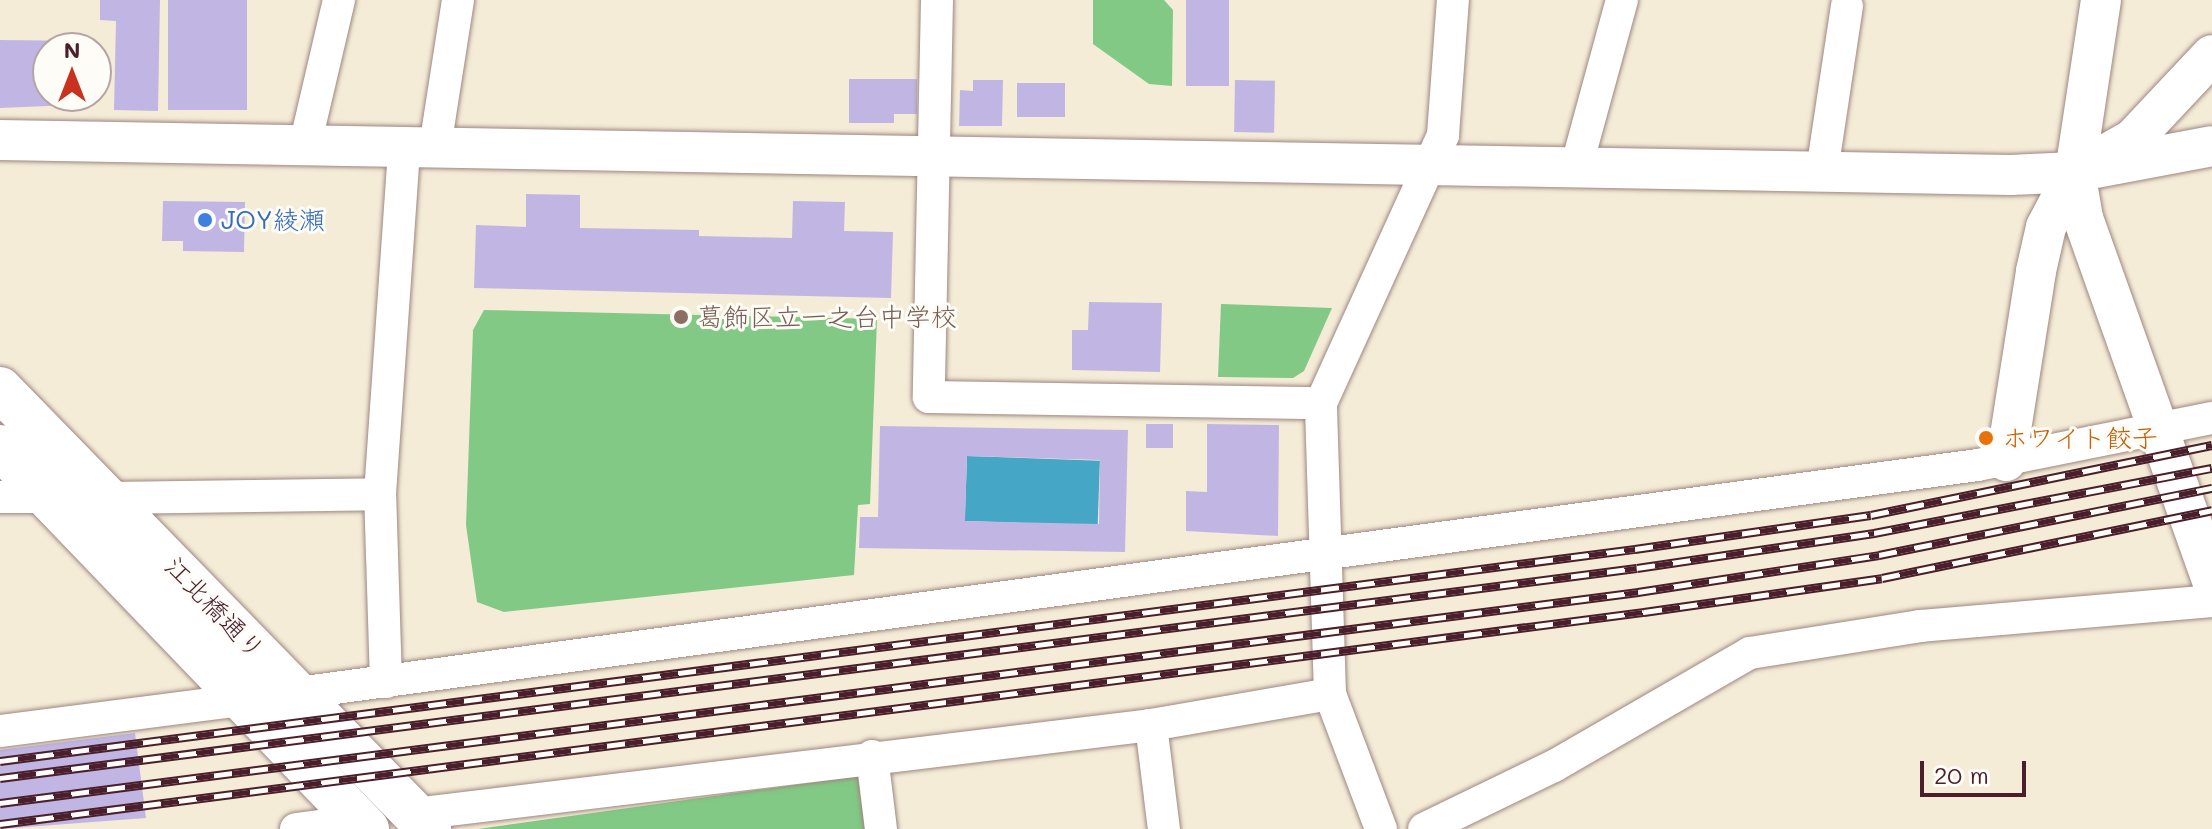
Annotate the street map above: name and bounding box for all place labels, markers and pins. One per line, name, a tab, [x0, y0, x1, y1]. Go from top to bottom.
place label: JOY綾瀬	[221, 204, 325, 236]
marker: JOY綾瀬	[196, 211, 214, 229]
place label: 葛飾区立一之台中学校	[697, 301, 957, 333]
marker: 葛飾区立一之台中学校	[672, 308, 690, 326]
place label: ホワイト餃子	[2002, 422, 2158, 454]
marker: ホワイト餃子	[1977, 429, 1995, 447]

